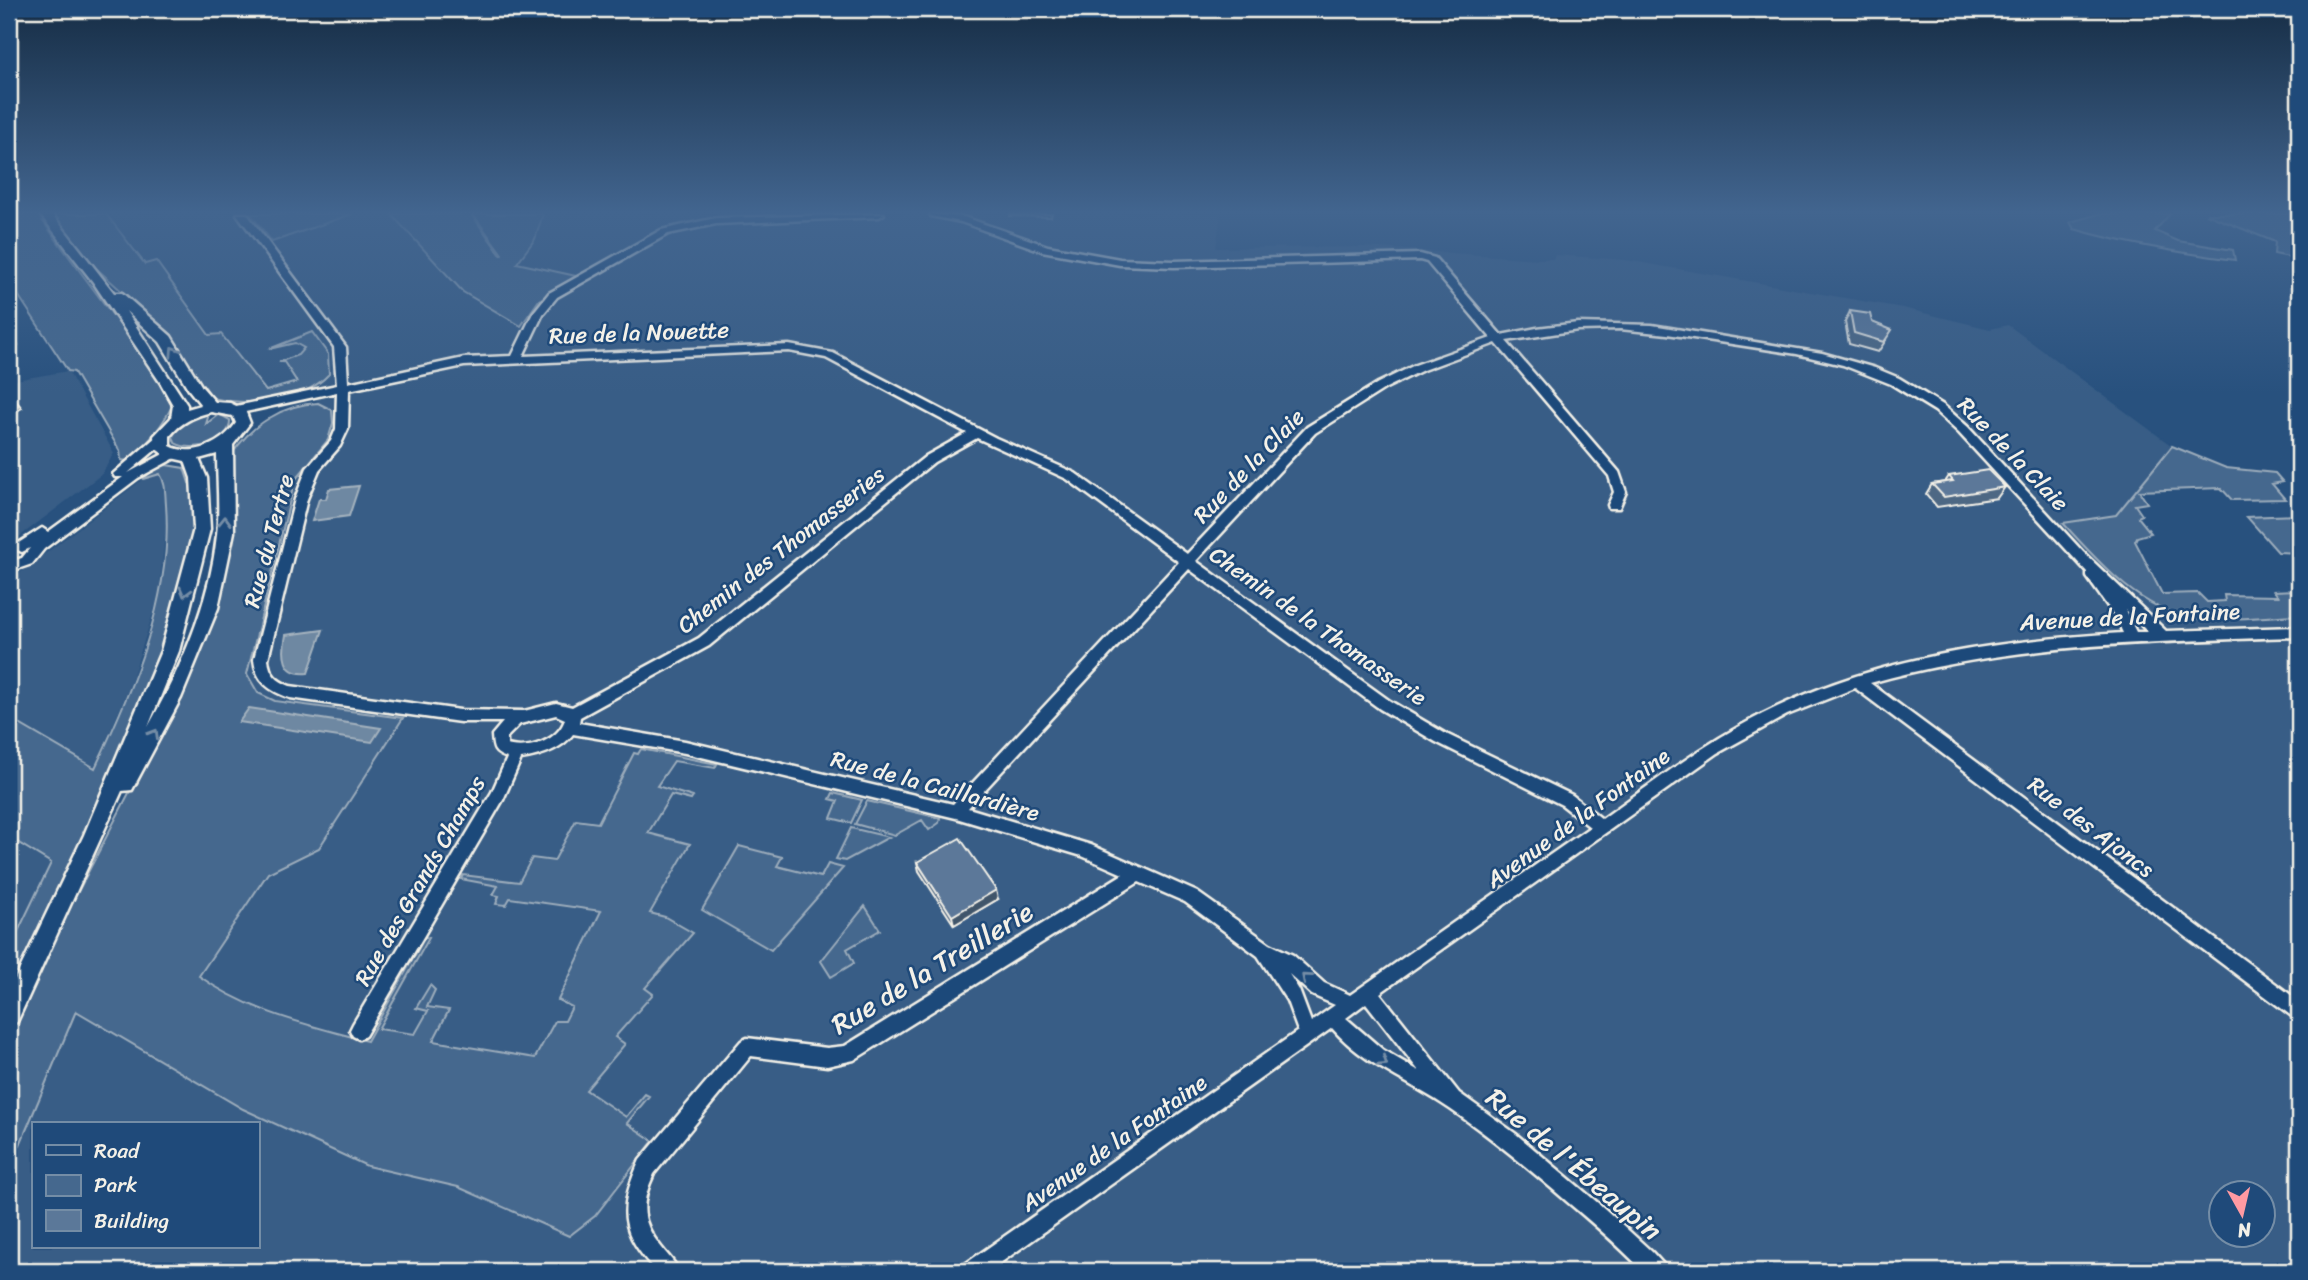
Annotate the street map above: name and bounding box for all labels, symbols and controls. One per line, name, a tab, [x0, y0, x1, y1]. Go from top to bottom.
street label: Rue de la Nouette	[548, 309, 730, 357]
one-way arrow	[170, 346, 182, 359]
street label: Rue de la Claie	[1947, 387, 2079, 522]
street label: Rue de la Claie	[1183, 398, 1315, 533]
street label: Chemin des Thomasseries	[668, 455, 895, 645]
street label: Rue du Tertre	[231, 469, 307, 612]
one-way arrow	[217, 515, 233, 525]
street label: Chemin de la Thomasserie	[1200, 535, 1436, 717]
one-way arrow	[179, 586, 193, 598]
street label: Avenue de la Fontaine	[2018, 591, 2241, 643]
one-way arrow	[146, 729, 159, 742]
street label: Avenue de la Fontaine	[1476, 737, 1679, 900]
street label: Rue de la Caillardière	[826, 738, 1044, 834]
street label: Rue des Ajoncs	[2019, 765, 2164, 889]
street label: Rue des Grands Champs	[343, 768, 497, 994]
street label: Rue de la Treillerie	[821, 888, 1043, 1048]
one-way arrow	[1301, 974, 1314, 986]
one-way arrow	[1375, 1053, 1388, 1066]
street label: Avenue de la Fontaine	[1011, 1063, 1216, 1224]
street label: Rue de l'Ébeaupin	[1474, 1075, 1674, 1253]
legend	[32, 1122, 259, 1248]
text: Road	[94, 1132, 141, 1170]
text: Park	[94, 1166, 137, 1204]
north arrow	[2206, 1178, 2276, 1248]
text: Building	[94, 1202, 170, 1240]
text: N	[2235, 1213, 2254, 1248]

